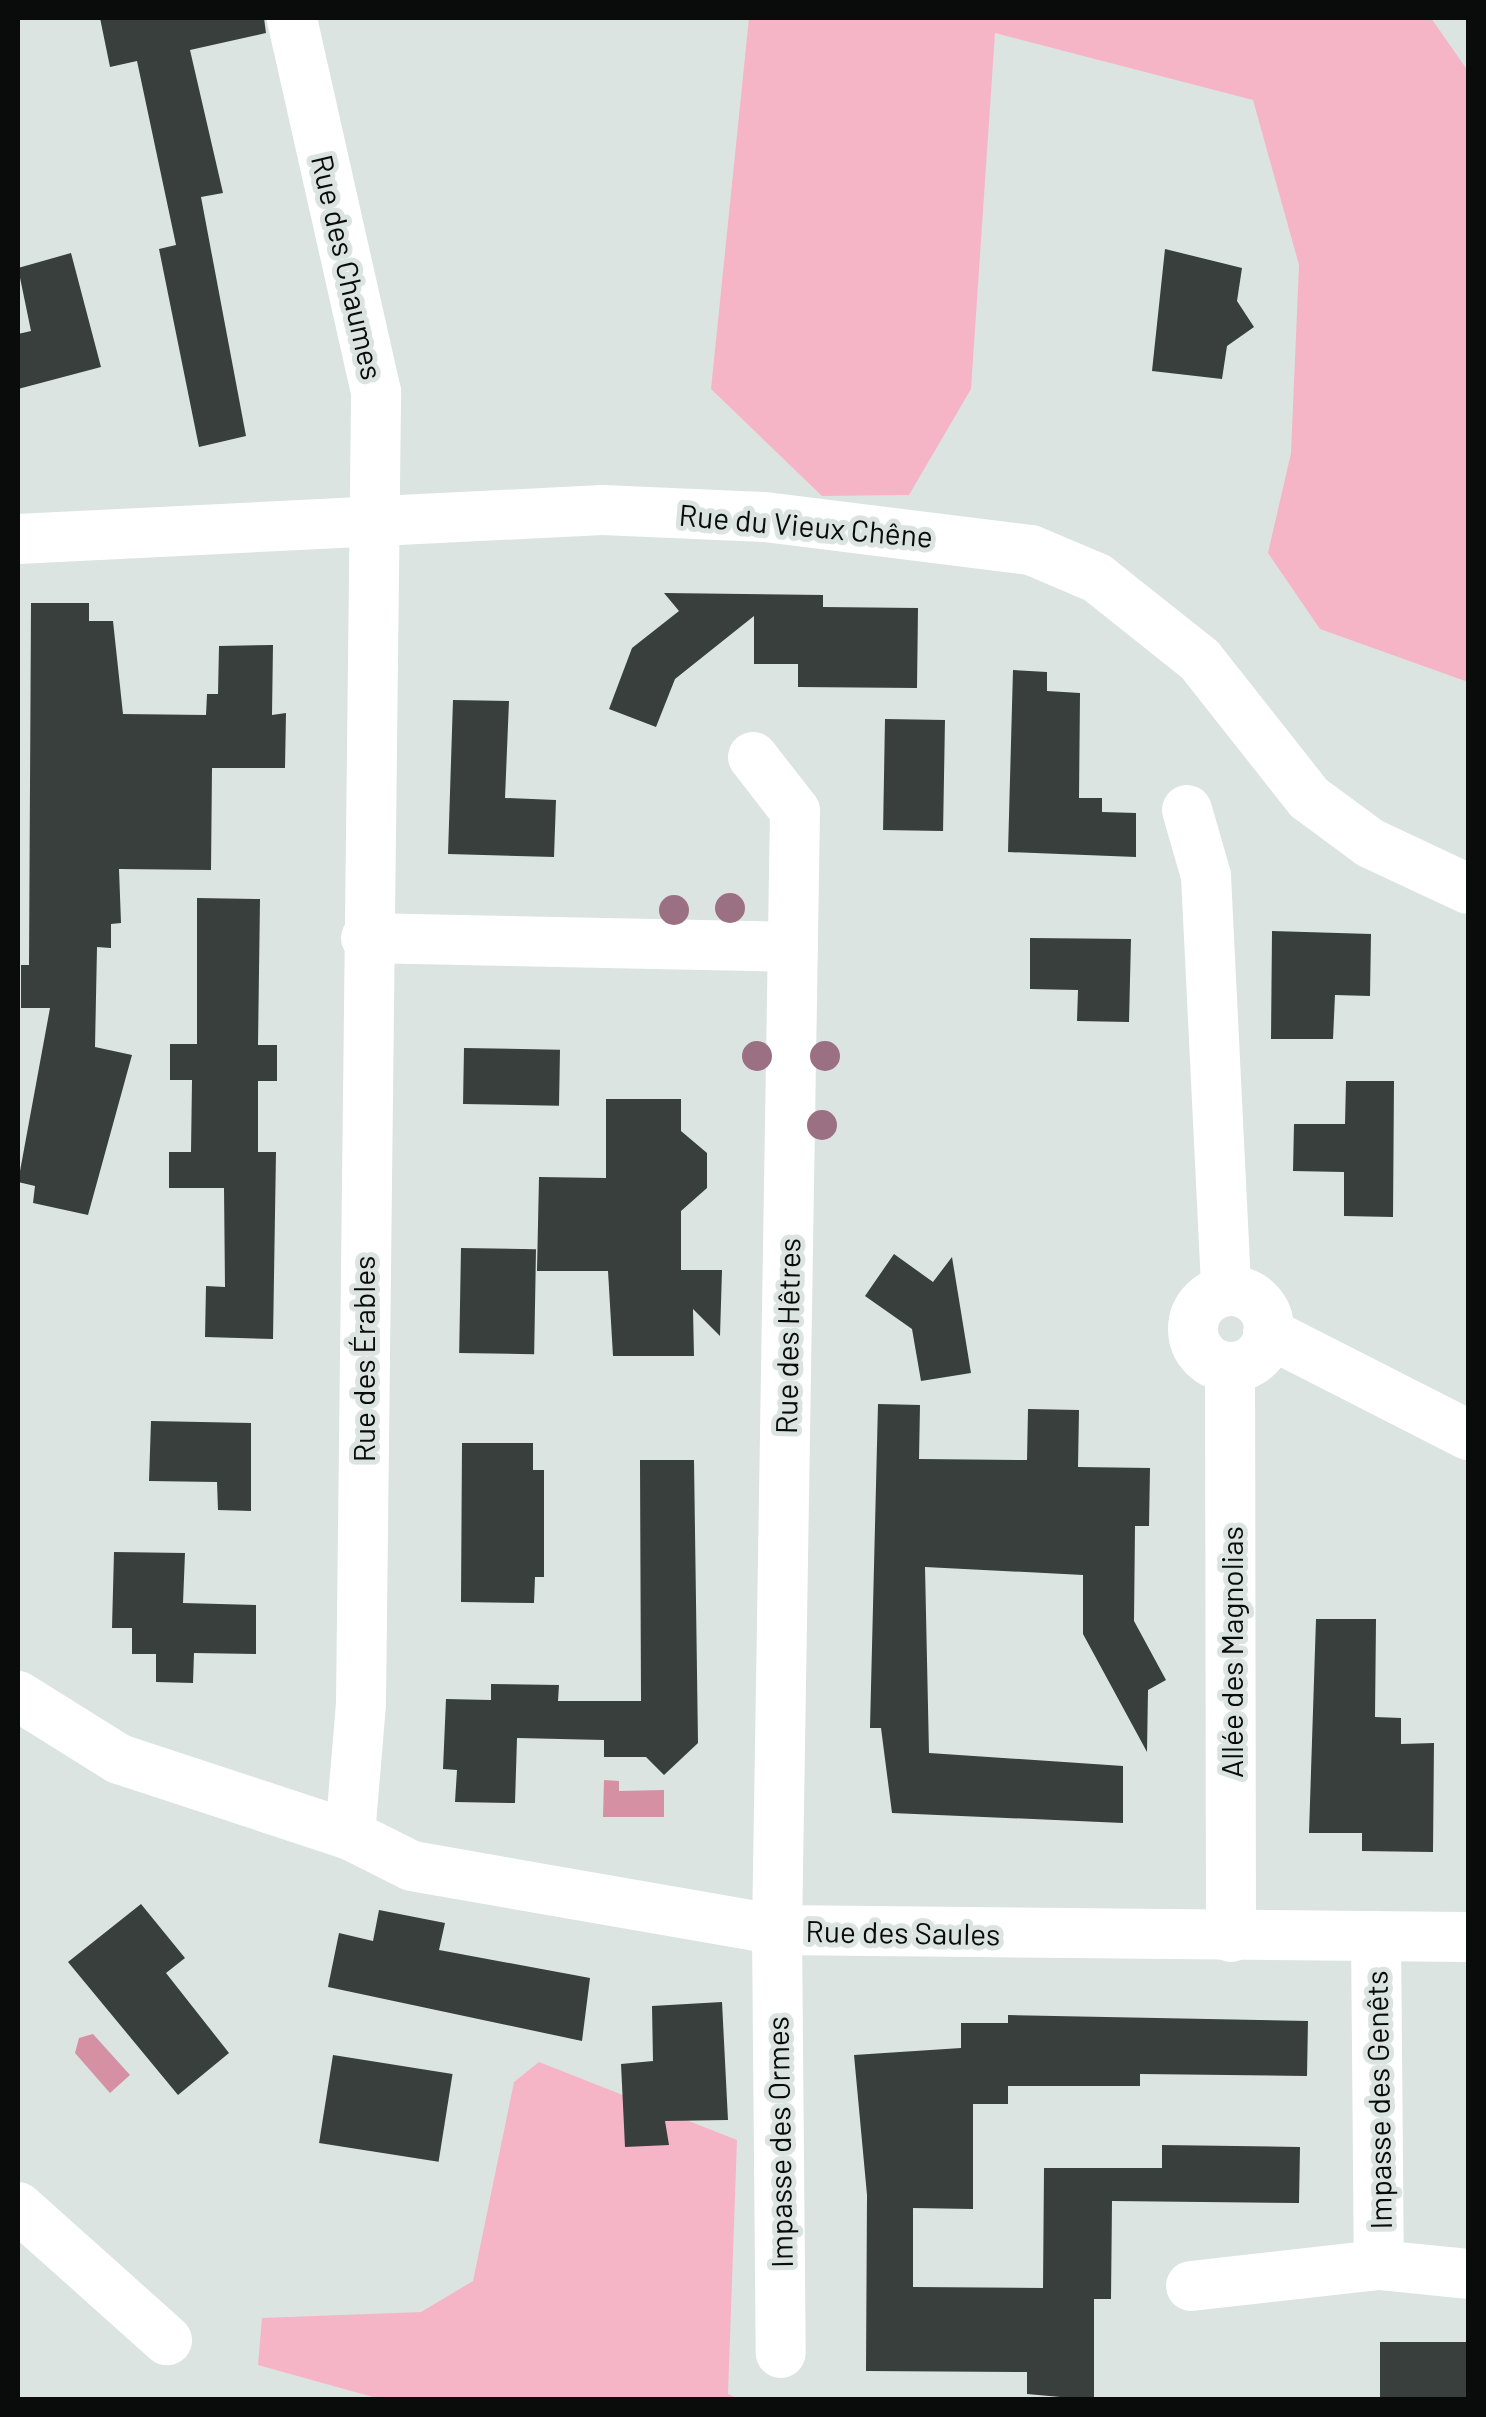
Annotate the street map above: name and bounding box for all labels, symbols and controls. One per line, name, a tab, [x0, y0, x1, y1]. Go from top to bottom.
street label: Rue des Chaumes	[305, 151, 391, 383]
street label: Rue du Vieux Chêne	[678, 496, 934, 554]
street label: Rue des Hêtres	[767, 1238, 807, 1434]
street label: Rue des Érables	[345, 1256, 381, 1462]
street label: Allée des Magnolias	[1213, 1526, 1249, 1778]
street label: Rue des Saules	[805, 1912, 1001, 1952]
street label: Impasse des Genêts	[1358, 1970, 1398, 2230]
street label: Impasse des Ormes	[759, 2016, 799, 2268]

